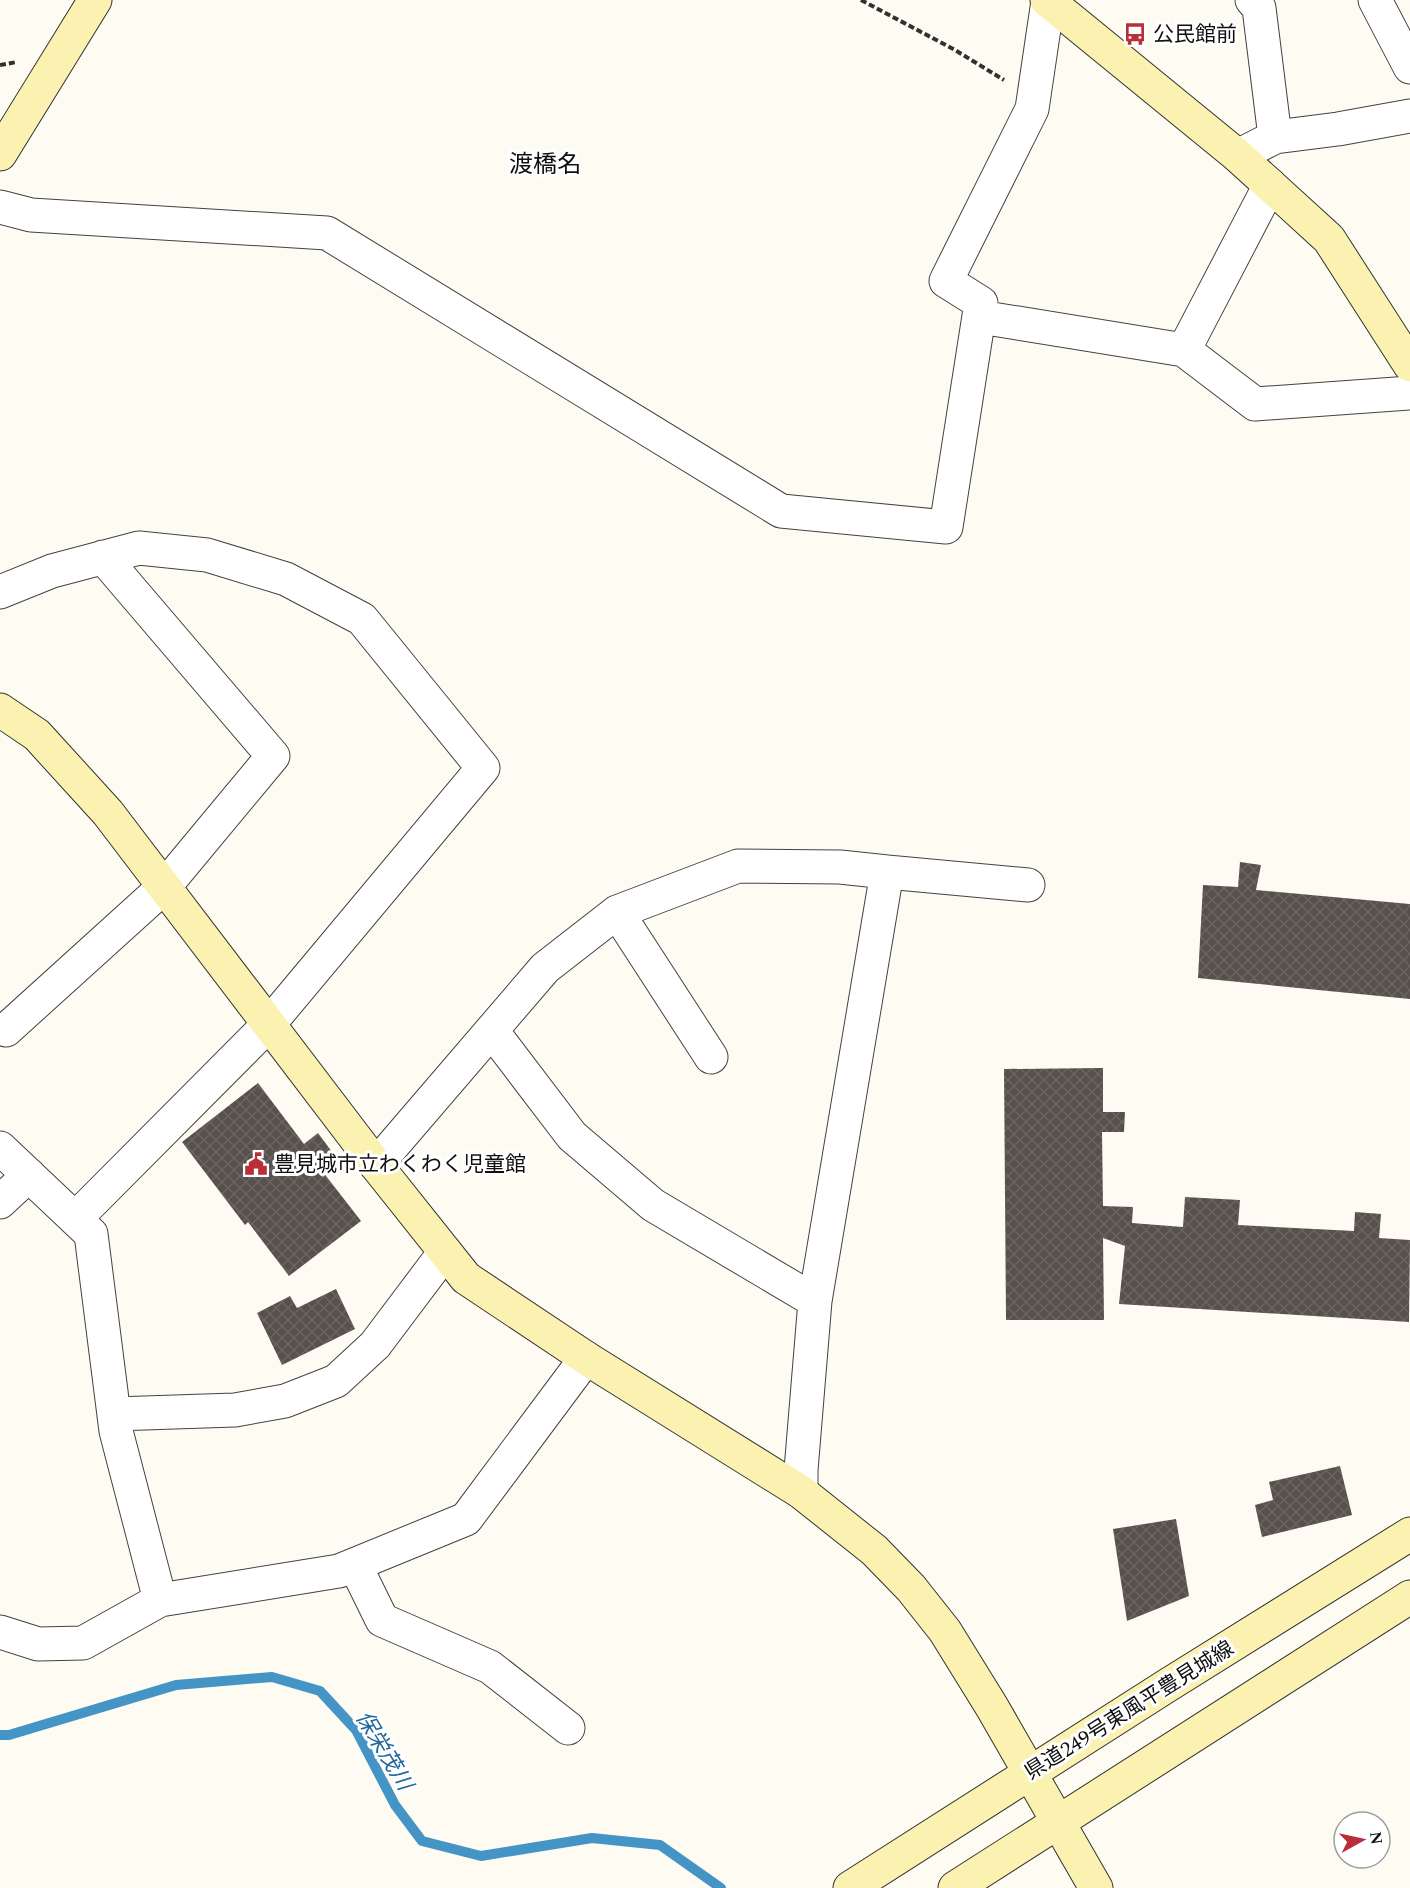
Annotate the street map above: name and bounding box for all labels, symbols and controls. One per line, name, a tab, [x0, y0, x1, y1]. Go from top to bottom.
place label: 公民館前	[1153, 19, 1237, 51]
bus stop icon: 公民館前	[1122, 21, 1148, 47]
district label: 渡橋名	[509, 147, 581, 183]
place label: 豊見城市立わくわく児童館	[274, 1149, 526, 1181]
public building icon: 豊見城市立わくわく児童館	[243, 1151, 269, 1177]
street label: 県道249号東風平豊見城線	[1019, 1633, 1240, 1788]
water label: 保栄茂川	[347, 1705, 422, 1799]
north arrow	[1332, 1810, 1392, 1870]
text: N	[1363, 1830, 1389, 1846]

